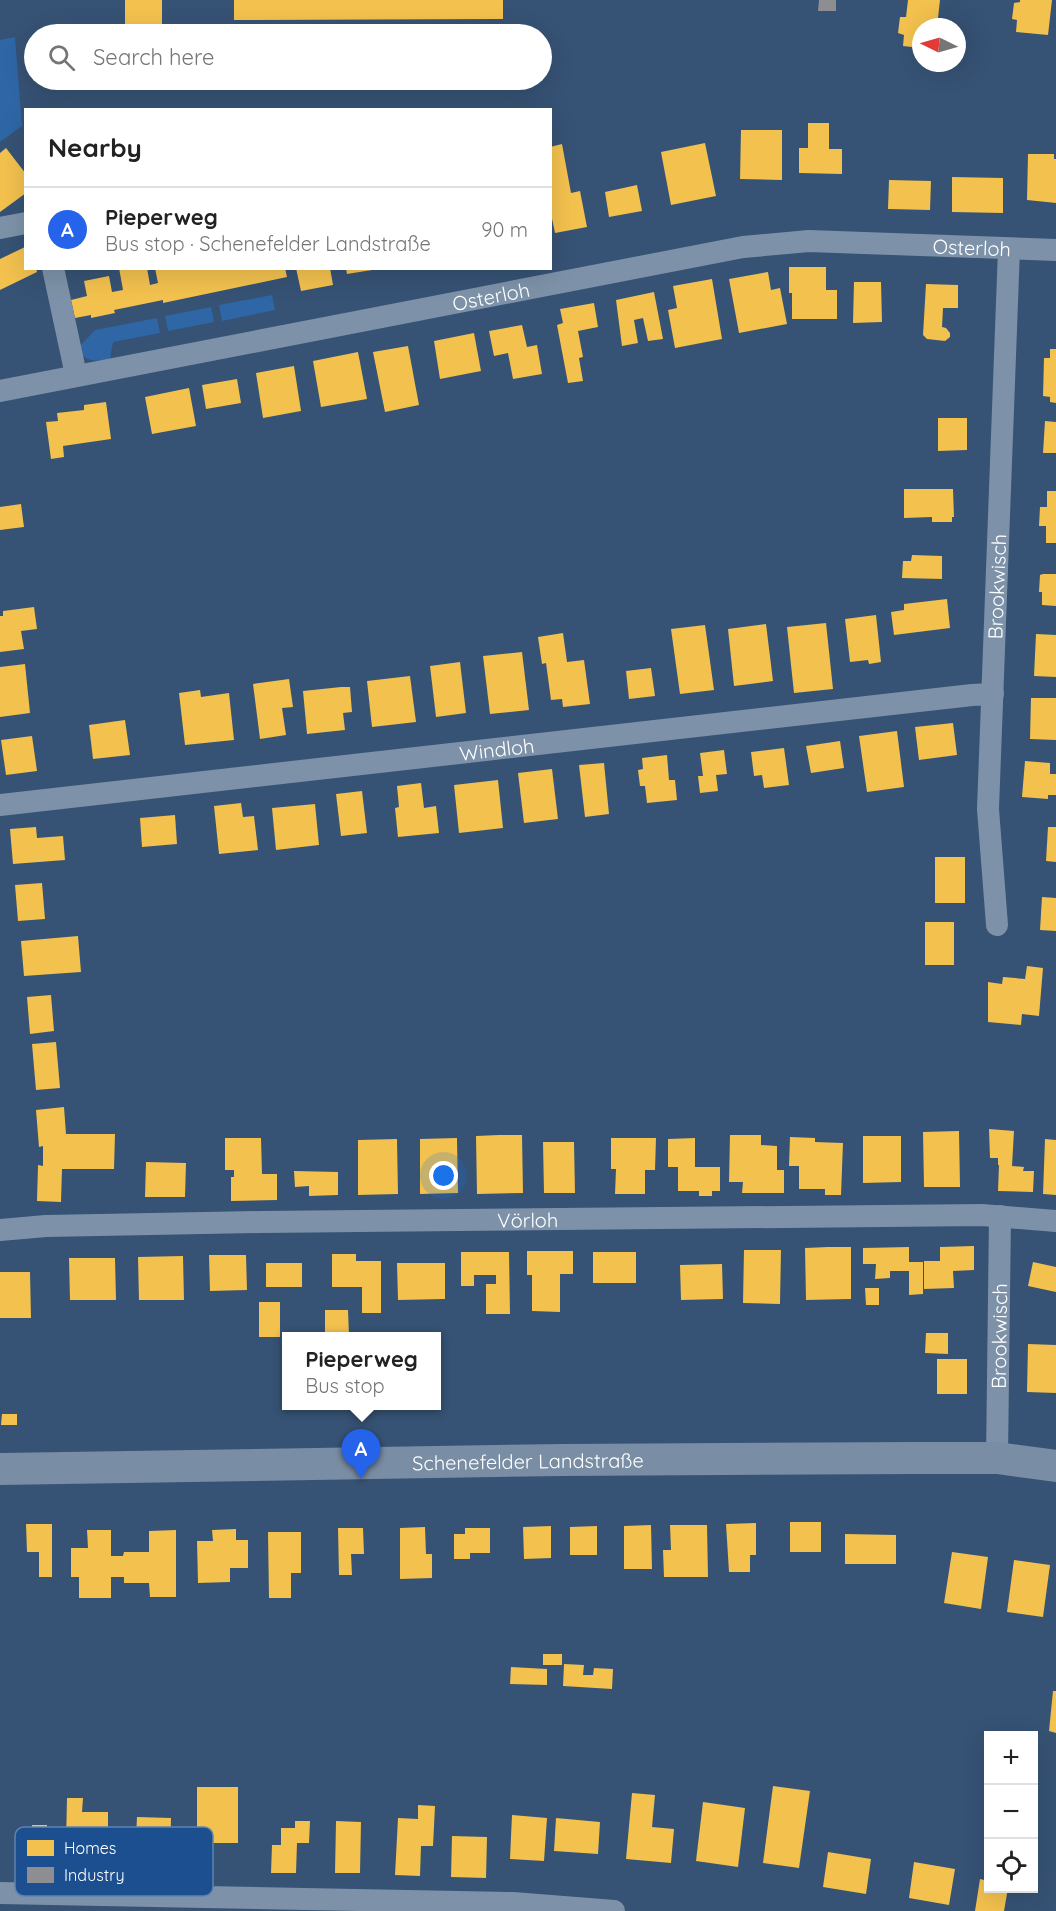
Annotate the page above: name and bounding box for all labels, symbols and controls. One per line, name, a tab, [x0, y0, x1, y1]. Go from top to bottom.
north arrow	[912, 18, 966, 72]
search box	[24, 24, 552, 90]
icon: search	[45, 41, 78, 74]
text: Search here	[93, 43, 214, 71]
text: Nearby	[48, 131, 142, 164]
text: Pieperweg	[105, 203, 218, 231]
text: A	[61, 217, 74, 242]
text: 90 m	[481, 217, 528, 242]
text: Bus stop · Schenefelder Landstraße	[105, 231, 431, 256]
street label: Osterloh	[932, 233, 1011, 261]
street label: Osterloh	[450, 276, 532, 316]
street label: Brookwisch	[982, 533, 1011, 640]
street label: Windloh	[458, 732, 536, 765]
your location	[429, 1161, 458, 1190]
street label: Vörloh	[497, 1207, 558, 1232]
street label: Brookwisch	[985, 1283, 1012, 1389]
popup	[282, 1332, 441, 1410]
text: Pieperweg	[305, 1345, 418, 1373]
text: Bus stop	[305, 1373, 385, 1398]
pin: A	[342, 1430, 380, 1479]
street label: Schenefelder Landstraße	[412, 1447, 644, 1475]
map controls	[984, 1731, 1038, 1893]
button: +	[984, 1731, 1038, 1785]
button: −	[984, 1785, 1038, 1839]
legend	[15, 1827, 213, 1896]
text: Homes	[64, 1838, 116, 1858]
button: locate	[984, 1839, 1038, 1893]
text: Industry	[64, 1865, 124, 1885]

